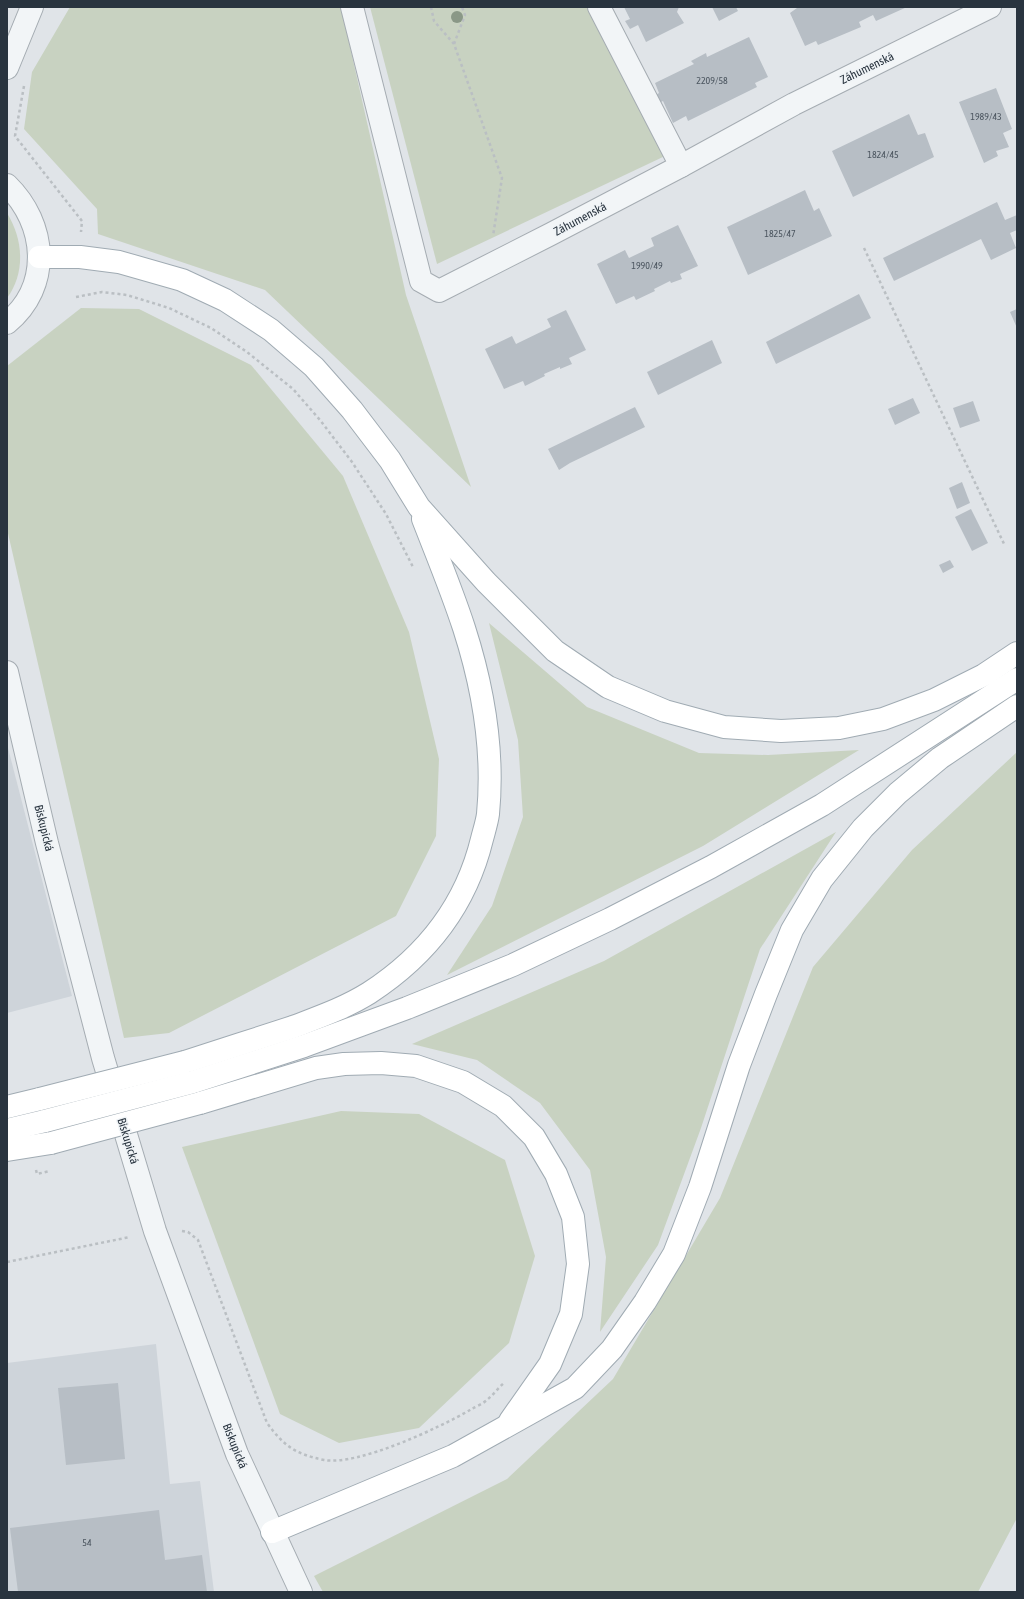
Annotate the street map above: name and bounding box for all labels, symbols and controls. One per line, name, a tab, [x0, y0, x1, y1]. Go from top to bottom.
street label: Záhumenská	[838, 49, 896, 87]
house number: 2209/58	[696, 75, 728, 86]
house number: 1989/43	[970, 111, 1002, 122]
house number: 1824/45	[867, 149, 899, 160]
street label: Záhumenská	[551, 199, 609, 239]
house number: 1825/47	[764, 228, 796, 239]
house number: 1990/49	[631, 260, 663, 271]
street label: Biskupická	[31, 803, 57, 853]
street label: Biskupická	[114, 1116, 142, 1166]
street label: Biskupická	[220, 1421, 250, 1471]
house number: 54	[82, 1537, 92, 1548]

